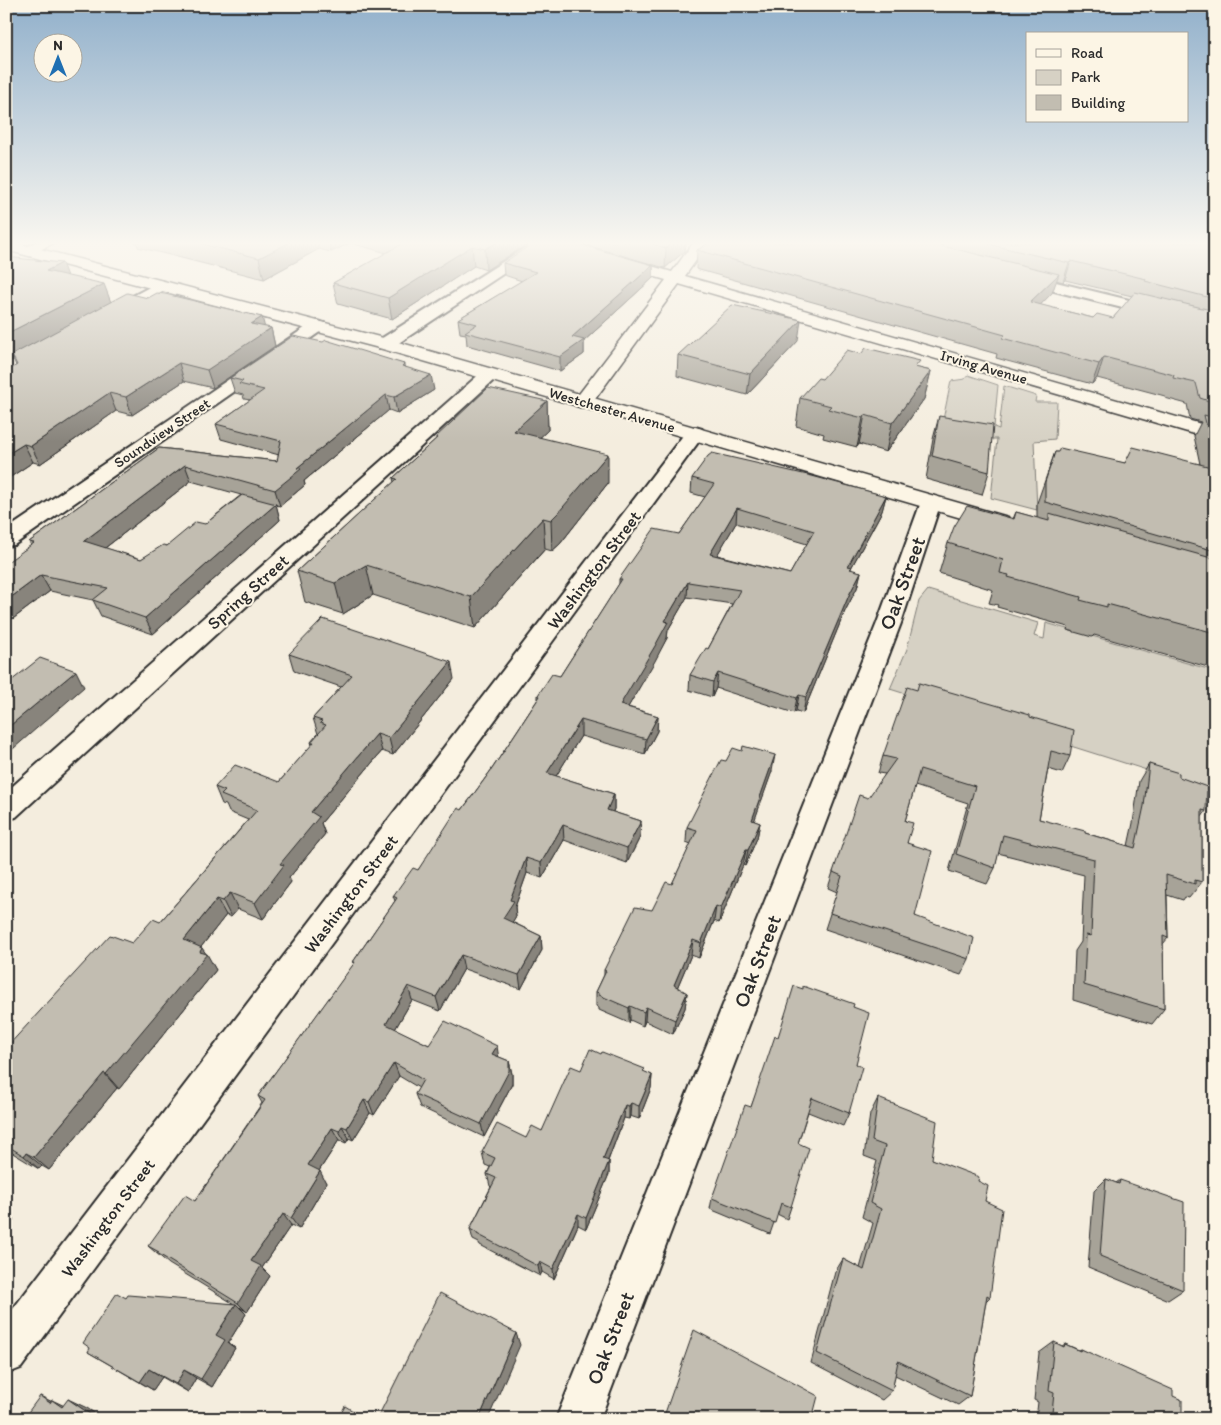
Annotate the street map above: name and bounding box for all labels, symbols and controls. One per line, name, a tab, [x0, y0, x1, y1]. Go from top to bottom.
north arrow	[32, 32, 82, 82]
legend	[1026, 32, 1188, 122]
text: N	[53, 37, 63, 54]
text: Road	[1071, 44, 1104, 62]
text: Park	[1071, 68, 1101, 86]
text: Building	[1071, 94, 1125, 112]
street label: Irving Avenue	[938, 346, 1030, 388]
street label: Westchester Avenue	[547, 383, 677, 437]
street label: Soundview Street	[110, 394, 214, 472]
street label: Washington Street	[542, 506, 646, 634]
street label: Oak Street	[874, 533, 930, 633]
street label: Spring Street	[203, 549, 294, 634]
street label: Washington Street	[299, 830, 403, 958]
street label: Oak Street	[728, 911, 786, 1011]
street label: Washington Street	[56, 1154, 160, 1282]
street label: Oak Street	[581, 1288, 639, 1388]

